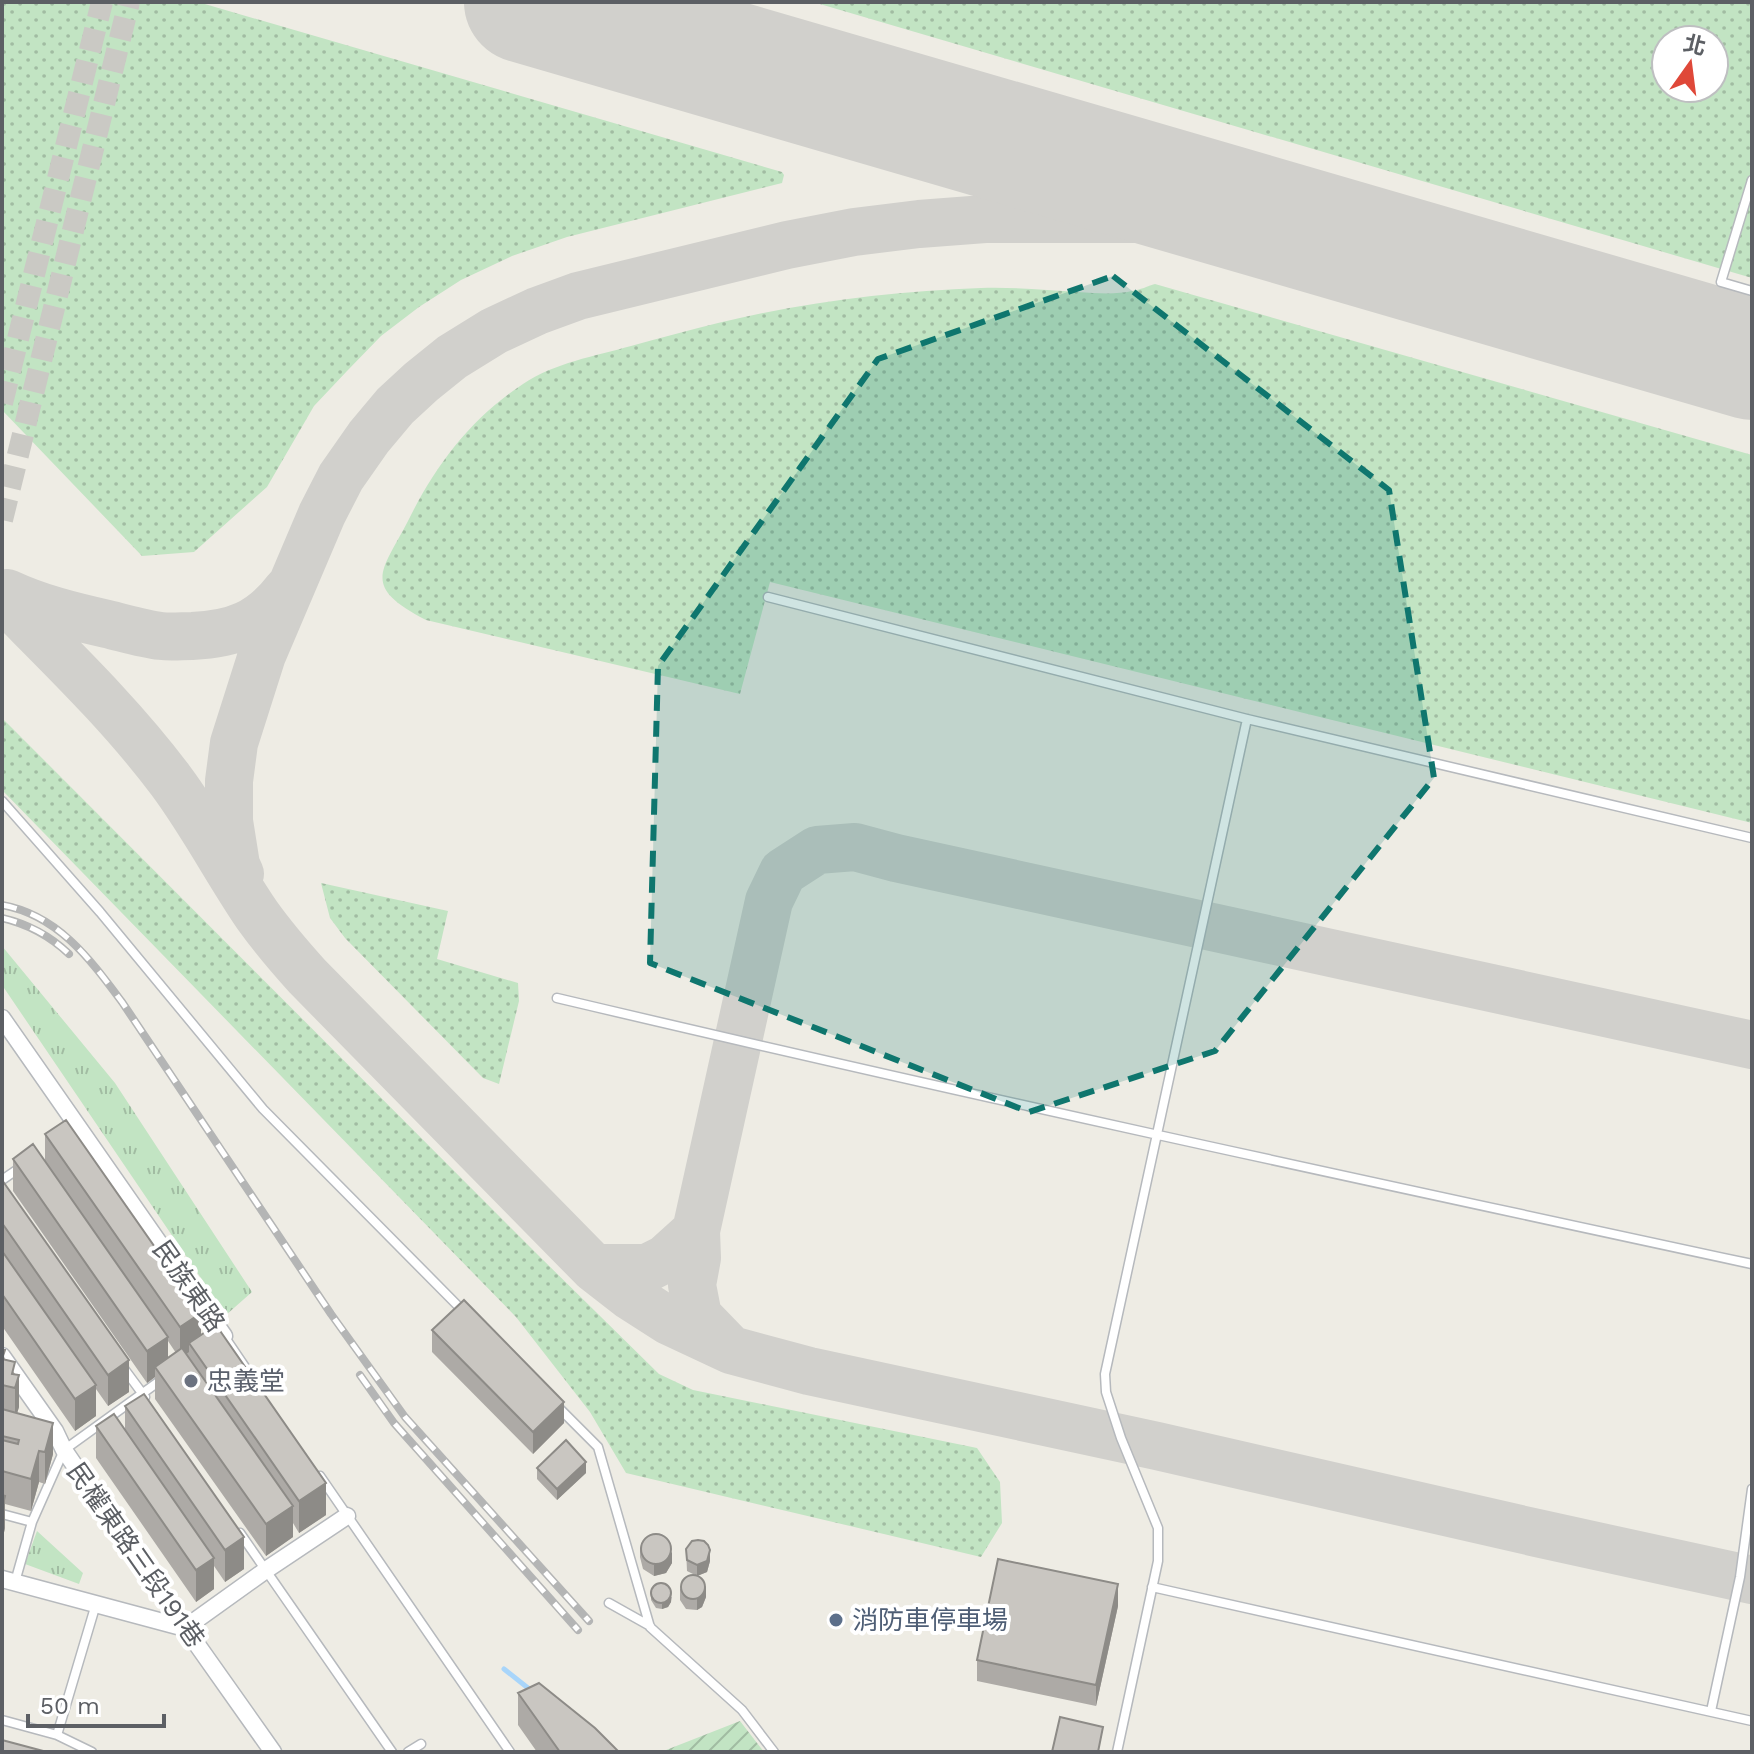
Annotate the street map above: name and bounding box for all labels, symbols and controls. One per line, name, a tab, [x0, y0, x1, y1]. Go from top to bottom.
north arrow	[1650, 24, 1730, 104]
text: 北	[1681, 30, 1708, 60]
street label: 民族東路	[147, 1235, 231, 1337]
place label: 忠義堂	[207, 1366, 285, 1396]
marker: 忠義堂	[182, 1372, 200, 1390]
street label: 民權東路三段191巷	[61, 1457, 211, 1653]
place label: 消防車停車場	[852, 1605, 1008, 1635]
marker: 消防車停車場	[827, 1611, 845, 1629]
scale bar	[28, 1678, 164, 1728]
text: 50 m	[40, 1692, 100, 1720]

